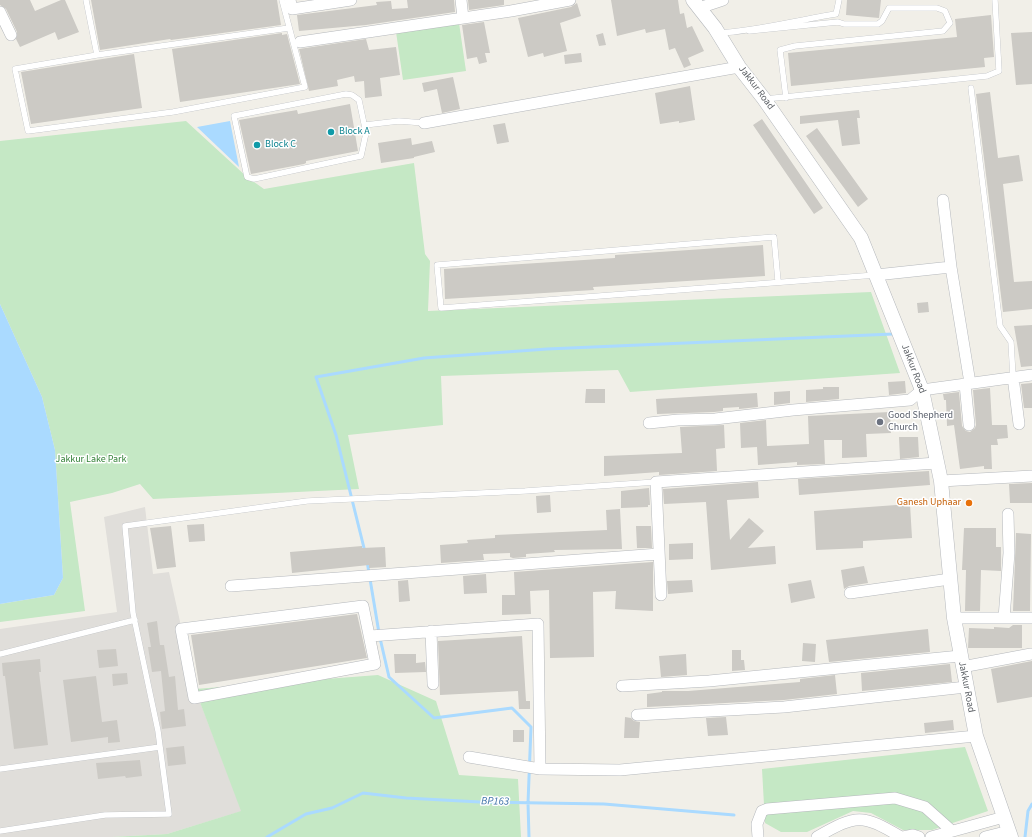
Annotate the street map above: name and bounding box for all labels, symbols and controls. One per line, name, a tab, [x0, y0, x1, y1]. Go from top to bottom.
street label: Jakkur Road	[736, 64, 776, 112]
place label: Block A	[339, 126, 370, 138]
marker: Block A	[326, 127, 336, 137]
place label: Block C	[265, 139, 296, 151]
marker: Block C	[252, 140, 262, 150]
street label: Jakkur Road	[898, 343, 928, 395]
place label: Good Shepherd Church	[888, 410, 953, 434]
marker: Good Shepherd Church	[875, 417, 885, 427]
park label: Jakkur Lake Park	[56, 454, 126, 466]
place label: Ganesh Uphaar	[897, 497, 961, 509]
marker: Ganesh Uphaar	[964, 498, 974, 508]
street label: Jakkur Road	[955, 660, 977, 714]
water label: BP163	[481, 795, 509, 809]

